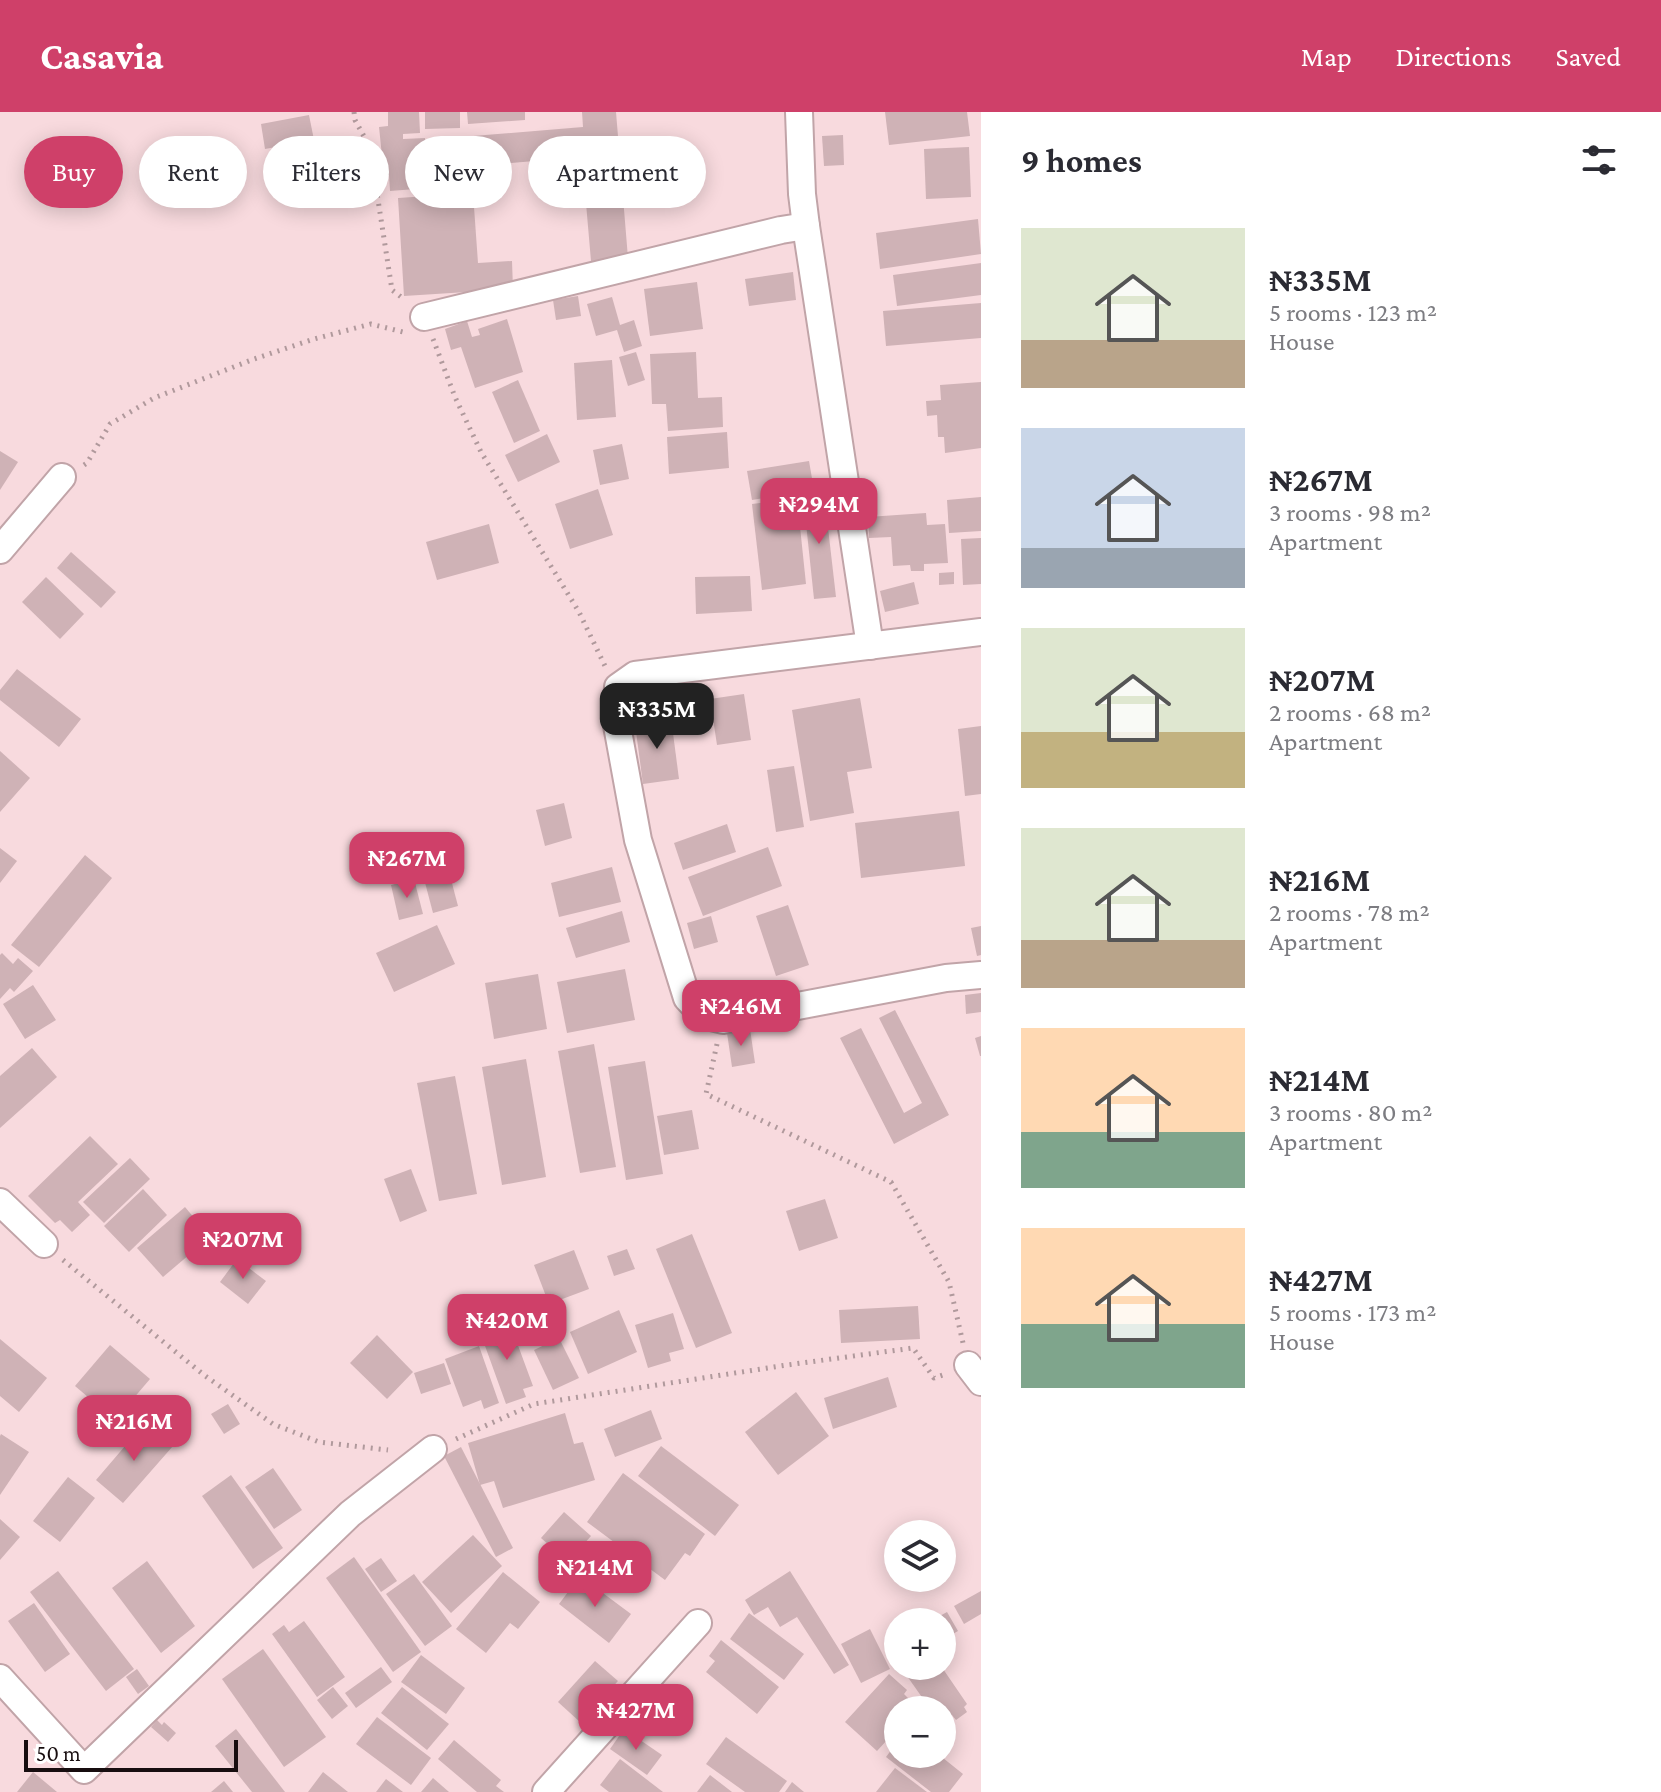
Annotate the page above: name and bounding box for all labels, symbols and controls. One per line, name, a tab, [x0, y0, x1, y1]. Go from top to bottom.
text: Casavia	[40, 35, 164, 77]
text: Map	[1301, 41, 1352, 72]
text: Directions	[1396, 41, 1511, 72]
text: Saved	[1555, 41, 1621, 72]
chip: Buy	[24, 136, 123, 208]
chip: Rent	[139, 136, 247, 208]
chip: Filters	[263, 136, 389, 208]
chip: New	[405, 136, 512, 208]
chip: Apartment	[528, 136, 706, 208]
icon: filters	[1577, 138, 1621, 182]
text: 9 homes	[1021, 142, 1142, 179]
icon: home	[1085, 260, 1181, 356]
text: ₦335M	[1269, 261, 1371, 298]
text: 5 rooms · 123 m²	[1269, 298, 1437, 327]
text: House	[1269, 327, 1334, 356]
icon: home	[1085, 460, 1181, 556]
text: ₦267M	[1269, 461, 1373, 498]
pin: ₦294M	[763, 478, 875, 546]
text: ₦294M	[778, 489, 860, 518]
text: 3 rooms · 98 m²	[1269, 498, 1431, 527]
text: Apartment	[1269, 527, 1382, 556]
icon: home	[1085, 660, 1181, 756]
text: ₦207M	[1269, 661, 1375, 698]
pin: ₦335M	[601, 683, 713, 751]
text: ₦335M	[618, 694, 696, 723]
text: 2 rooms · 68 m²	[1269, 698, 1431, 727]
text: Apartment	[1269, 727, 1382, 756]
pin: ₦267M	[351, 832, 463, 900]
text: ₦267M	[367, 843, 447, 872]
icon: home	[1085, 860, 1181, 956]
text: ₦216M	[1269, 861, 1370, 898]
text: 2 rooms · 78 m²	[1269, 898, 1430, 927]
text: Apartment	[1269, 927, 1382, 956]
pin: ₦246M	[685, 980, 797, 1048]
text: ₦246M	[700, 991, 782, 1020]
icon: home	[1085, 1060, 1181, 1156]
text: ₦214M	[1269, 1061, 1370, 1098]
text: 3 rooms · 80 m²	[1269, 1098, 1432, 1127]
text: Apartment	[1269, 1127, 1382, 1156]
pin: ₦207M	[187, 1213, 299, 1281]
text: ₦207M	[202, 1224, 284, 1253]
icon: home	[1085, 1260, 1181, 1356]
text: ₦427M	[1269, 1261, 1373, 1298]
pin: ₦420M	[451, 1294, 563, 1362]
text: 5 rooms · 173 m²	[1269, 1298, 1436, 1327]
text: ₦420M	[465, 1305, 549, 1334]
text: House	[1269, 1327, 1334, 1356]
pin: ₦216M	[78, 1395, 190, 1463]
text: ₦216M	[95, 1406, 173, 1435]
map controls	[884, 1520, 956, 1768]
button: layers	[884, 1520, 956, 1592]
pin: ₦214M	[539, 1541, 651, 1609]
text: ₦214M	[556, 1552, 634, 1581]
button: +	[884, 1608, 956, 1680]
pin: ₦427M	[580, 1684, 692, 1752]
text: ₦427M	[596, 1695, 676, 1724]
button: −	[884, 1696, 956, 1768]
scale bar	[24, 1736, 238, 1772]
text: 50 m	[36, 1741, 81, 1766]

